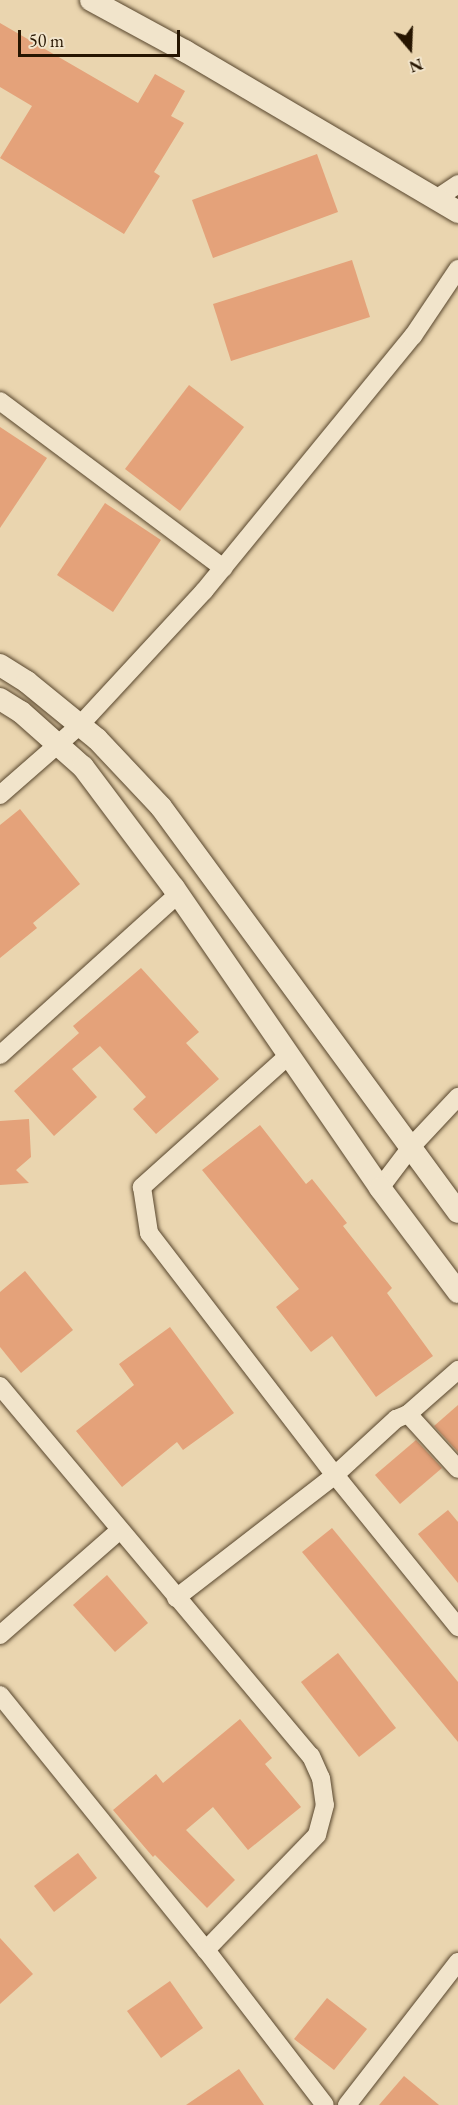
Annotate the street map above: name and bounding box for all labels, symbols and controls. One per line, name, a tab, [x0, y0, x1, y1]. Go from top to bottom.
scale bar	[21, 18, 183, 56]
north arrow	[380, 18, 440, 78]
text: 50 m	[29, 29, 64, 52]
text: N	[406, 53, 426, 78]

